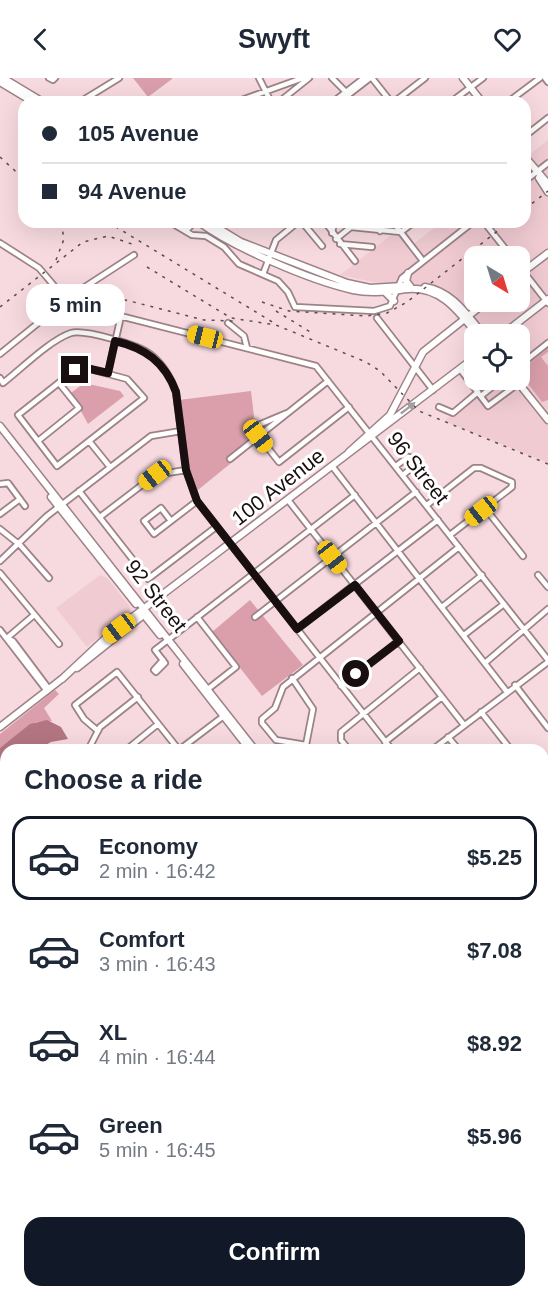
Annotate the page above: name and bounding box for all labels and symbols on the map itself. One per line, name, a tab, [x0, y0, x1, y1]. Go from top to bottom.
north arrow	[464, 246, 530, 312]
callout: 5 min	[26, 283, 124, 325]
car	[185, 324, 225, 350]
route end	[61, 356, 88, 383]
one-way arrow	[400, 402, 416, 415]
car	[240, 416, 276, 456]
street label: 96 Street	[383, 427, 454, 508]
street label: 100 Avenue	[227, 444, 328, 530]
car	[135, 457, 175, 493]
car	[461, 493, 501, 529]
car	[314, 537, 350, 577]
street label: 92 Street	[121, 555, 192, 636]
car	[99, 610, 139, 646]
route start	[342, 660, 369, 687]

